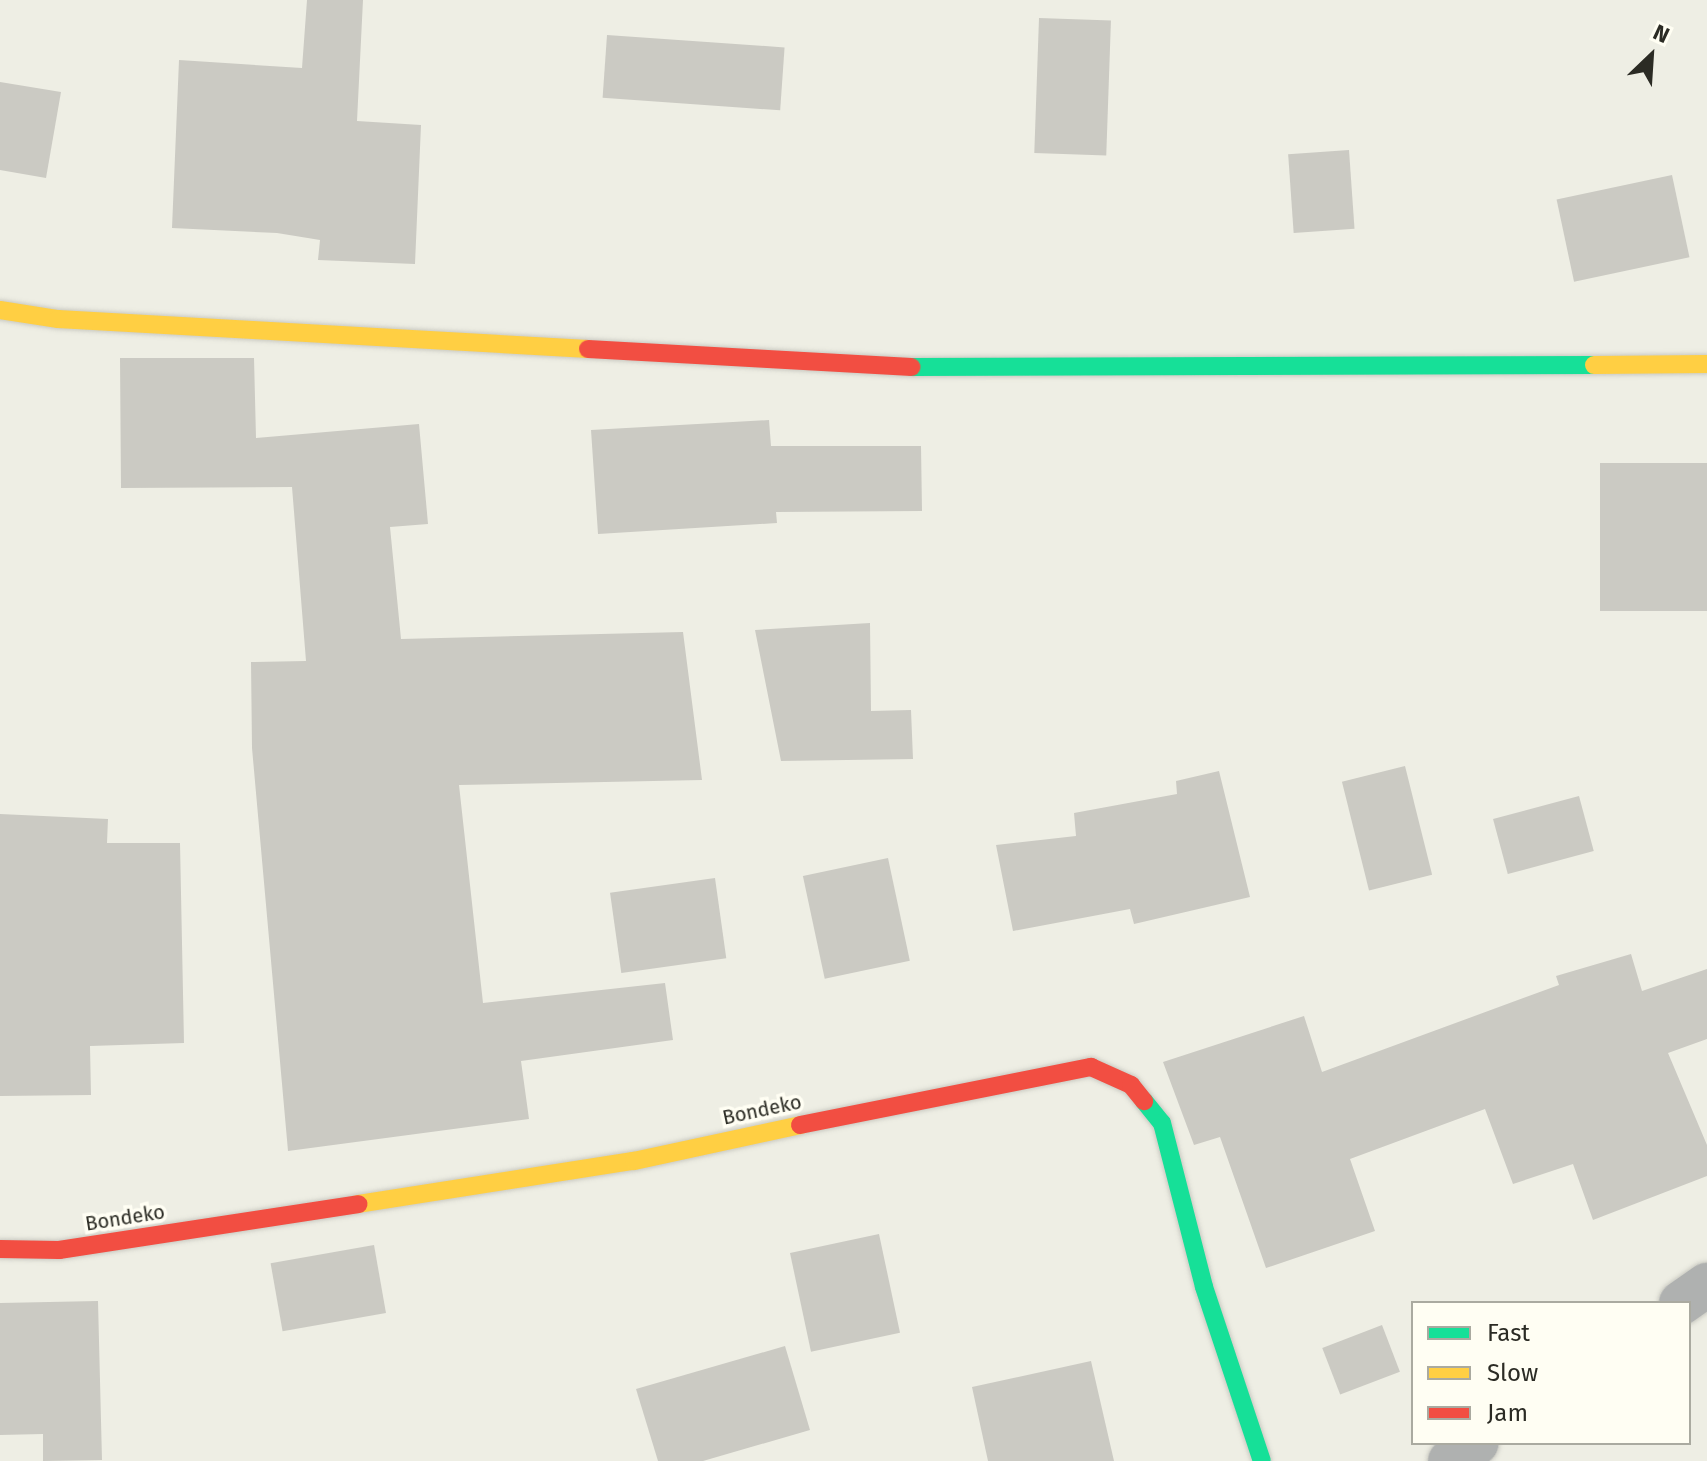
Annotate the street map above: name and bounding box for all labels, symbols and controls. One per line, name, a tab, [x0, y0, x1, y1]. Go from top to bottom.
north arrow	[1611, 16, 1691, 96]
text: N	[1649, 18, 1674, 49]
street label: Bondeko	[720, 1090, 804, 1130]
street label: Bondeko	[84, 1200, 166, 1236]
legend	[1411, 1301, 1691, 1445]
text: Fast	[1487, 1319, 1530, 1347]
text: Slow	[1487, 1359, 1538, 1387]
text: Jam	[1487, 1399, 1528, 1427]

